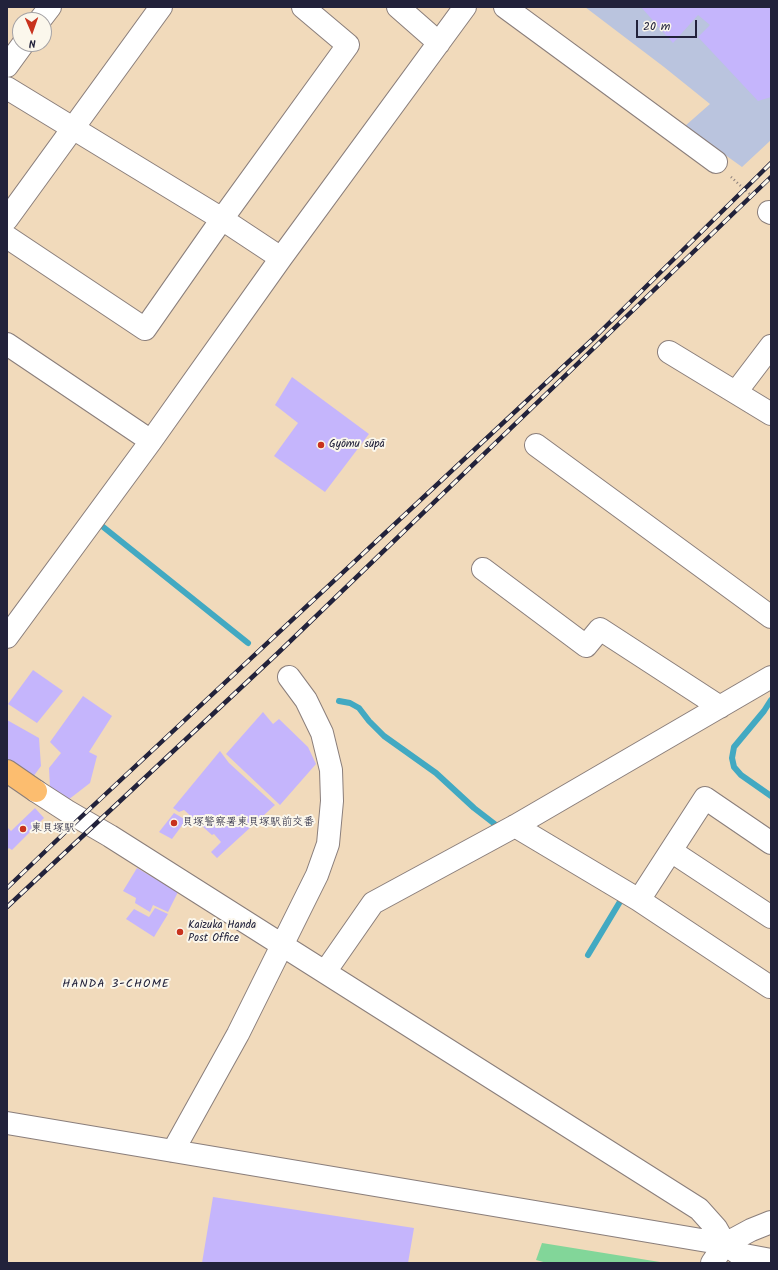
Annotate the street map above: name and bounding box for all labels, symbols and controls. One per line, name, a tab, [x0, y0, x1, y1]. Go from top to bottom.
north arrow	[12, 12, 52, 52]
scale bar	[638, 12, 699, 38]
text: 20 m	[643, 17, 670, 36]
text: N	[29, 34, 36, 52]
place label: Gyōmu sūpā	[329, 438, 385, 452]
marker: Gyōmu sūpā	[316, 440, 326, 450]
place label: 貝塚警察署東貝塚駅前交番	[182, 816, 314, 830]
marker: 貝塚警察署東貝塚駅前交番	[169, 818, 179, 828]
place label: 東貝塚駅	[31, 822, 75, 836]
marker: 東貝塚駅	[18, 824, 28, 834]
place label: Kaizuka Handa Post Office	[188, 919, 256, 945]
marker: Kaizuka Handa Post Office	[175, 927, 185, 937]
district label: HANDA 3-CHOME	[62, 978, 170, 992]

